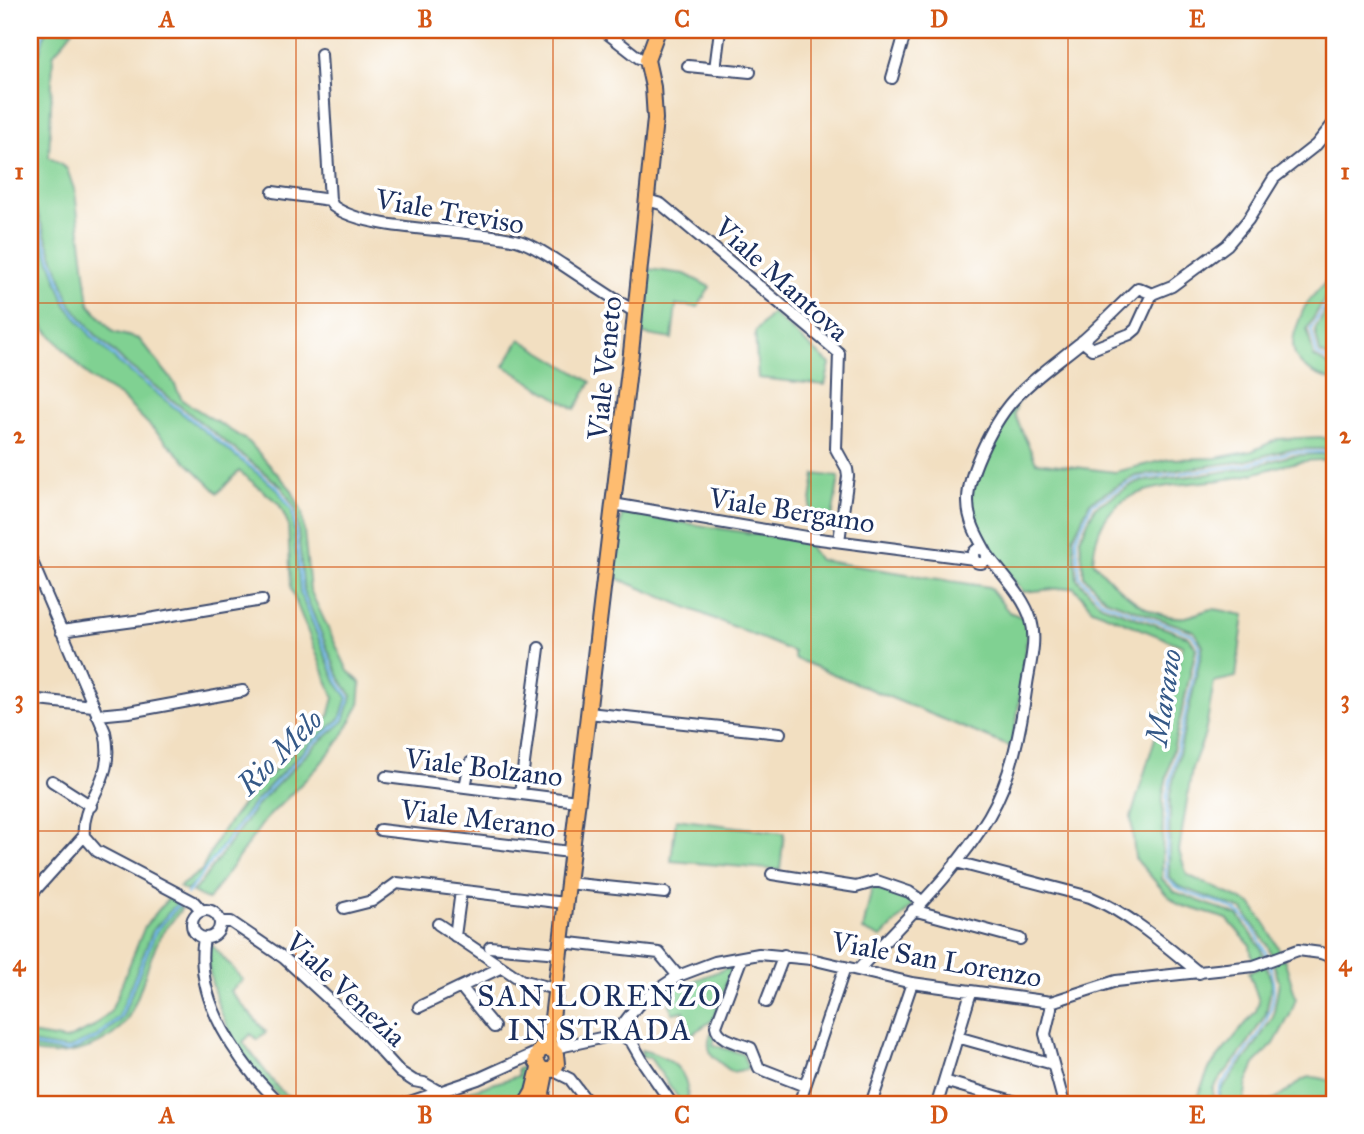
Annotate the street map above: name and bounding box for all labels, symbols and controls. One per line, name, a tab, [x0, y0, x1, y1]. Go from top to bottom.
text: A	[157, 5, 175, 33]
text: B	[417, 5, 433, 33]
text: C	[674, 5, 690, 33]
text: D	[930, 5, 948, 33]
text: E	[1189, 5, 1206, 33]
text: 1	[14, 157, 24, 185]
text: 1	[1340, 157, 1350, 185]
street label: Viale Treviso	[372, 181, 527, 242]
street label: Viale Mantova	[706, 209, 856, 349]
street label: Viale Veneto	[579, 294, 629, 443]
text: 2	[13, 421, 25, 449]
text: 2	[1339, 421, 1351, 449]
street label: Viale Bergamo	[706, 480, 877, 541]
water label: Marano	[1138, 647, 1189, 750]
text: 3	[14, 685, 24, 714]
text: 3	[1340, 685, 1350, 714]
water label: Rio Melo	[229, 702, 330, 803]
street label: Viale Bolzano	[402, 740, 565, 795]
street label: Viale Merano	[397, 791, 558, 845]
street label: Viale Venezia	[277, 924, 414, 1054]
street label: Viale San Lorenzo	[828, 924, 1045, 995]
text: 4	[13, 949, 27, 977]
text: 4	[1339, 949, 1353, 977]
district label: SAN LORENZO IN STRADA	[477, 978, 723, 1048]
text: A	[157, 1101, 175, 1129]
text: B	[417, 1101, 433, 1129]
text: C	[674, 1101, 690, 1129]
text: D	[930, 1101, 948, 1129]
text: E	[1189, 1101, 1206, 1129]

